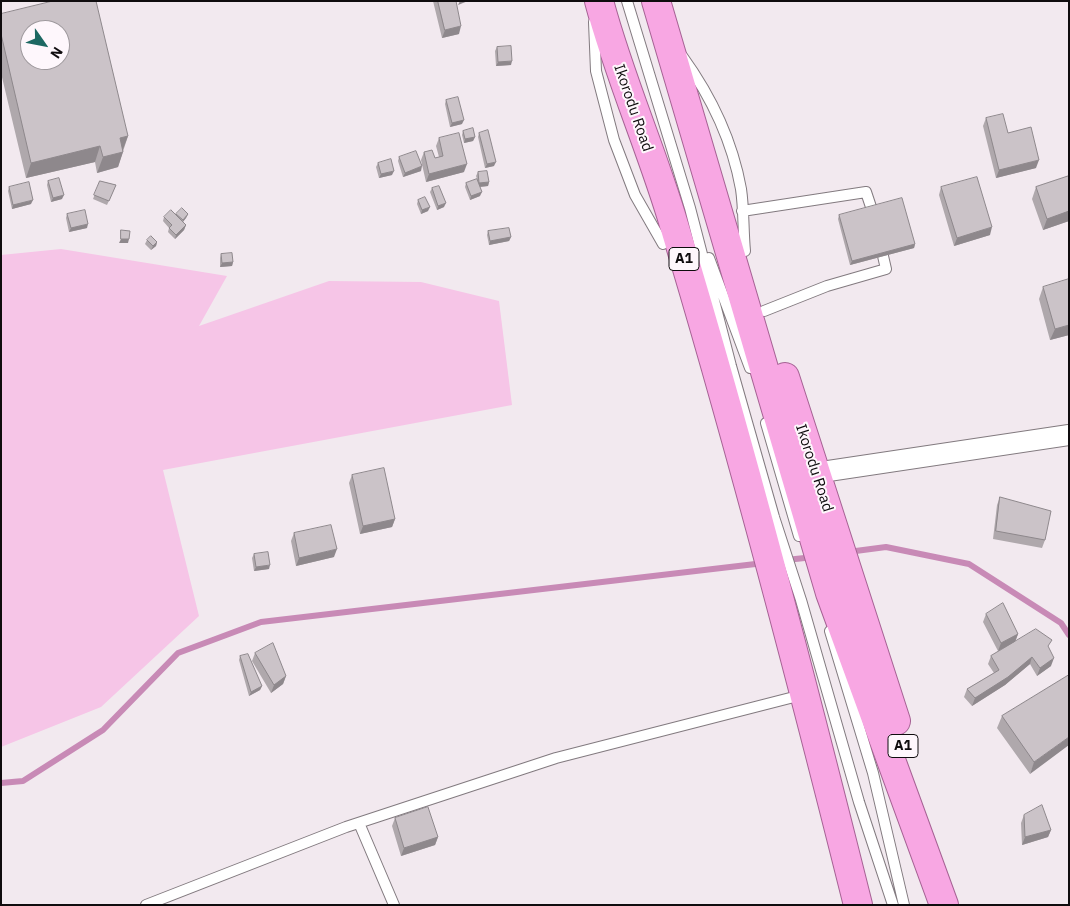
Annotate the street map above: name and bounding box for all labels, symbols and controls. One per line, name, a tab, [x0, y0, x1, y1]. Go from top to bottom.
north arrow	[20, 20, 70, 70]
text: N	[46, 43, 67, 62]
street label: Ikorodu Road	[610, 62, 656, 154]
road number: A1	[669, 248, 699, 270]
street label: Ikorodu Road	[791, 422, 837, 514]
road number: A1	[888, 734, 918, 758]

